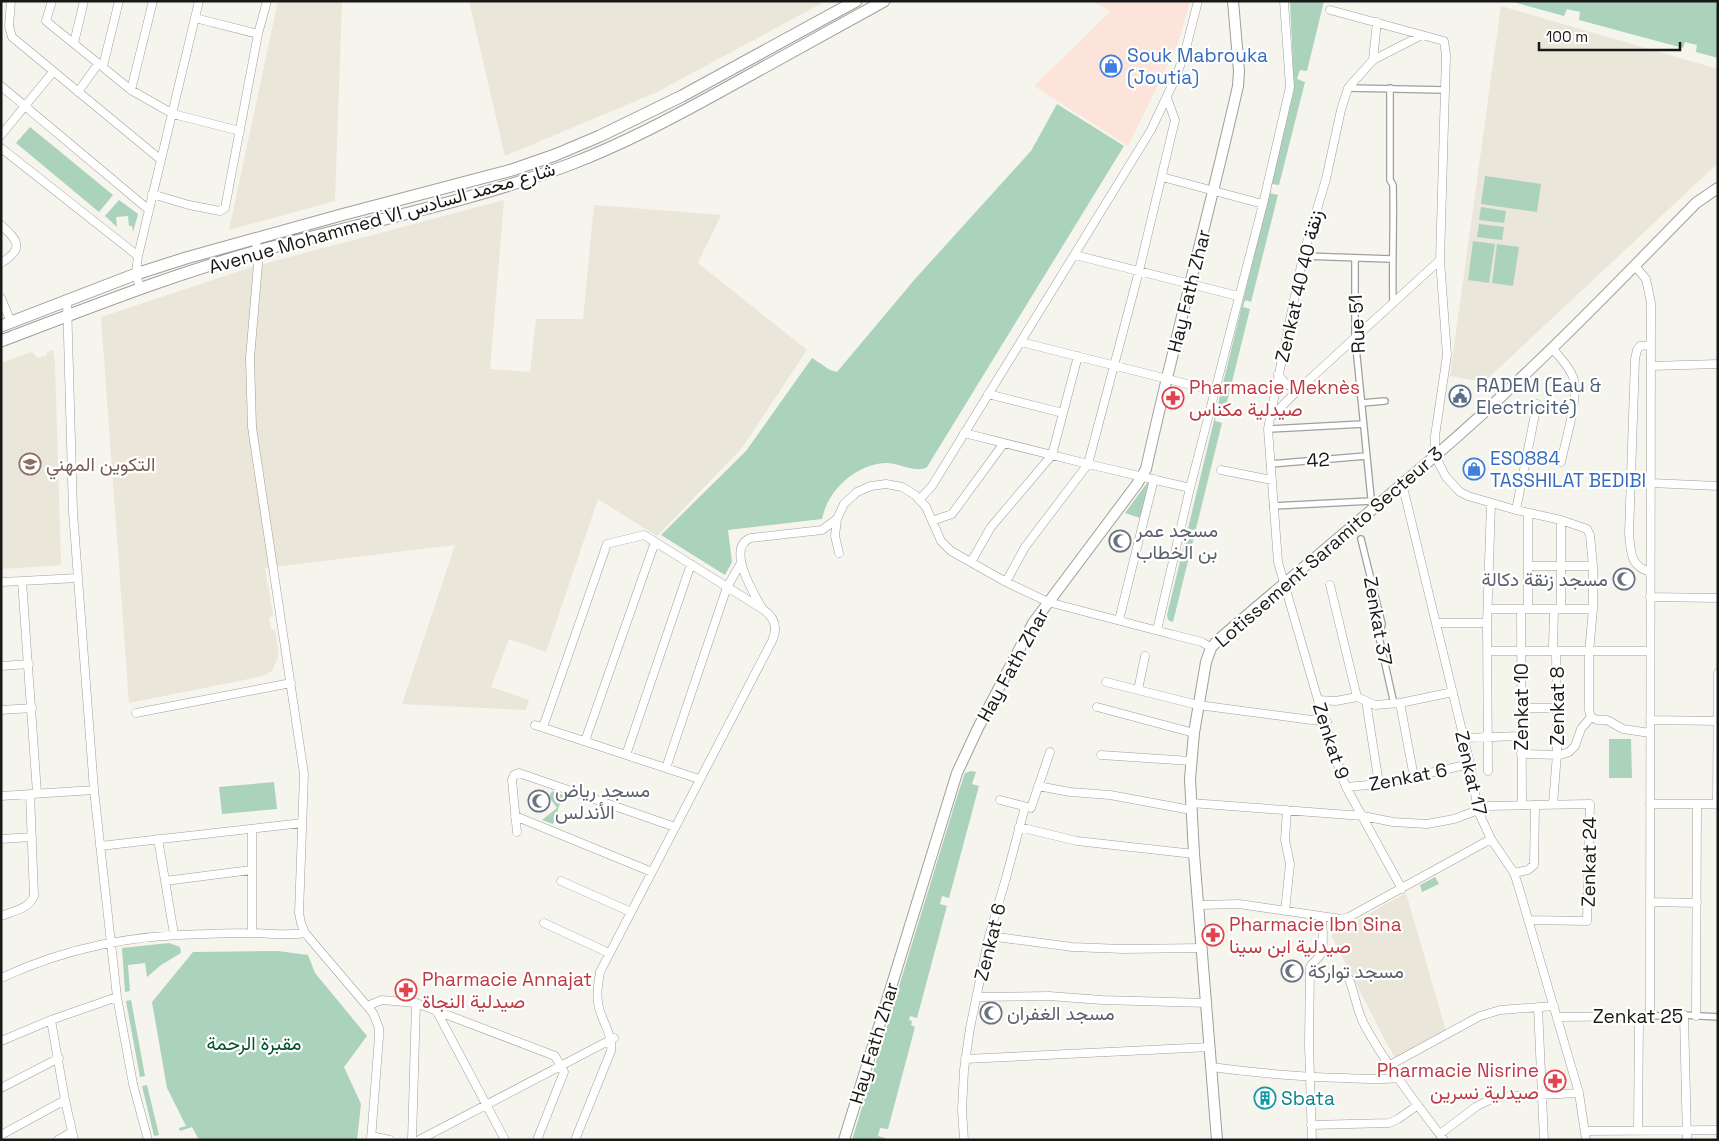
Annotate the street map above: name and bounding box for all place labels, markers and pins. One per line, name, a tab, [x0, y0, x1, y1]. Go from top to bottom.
place label: Souk Mabrouka (Joutia)	[1127, 43, 1268, 90]
shop icon: Souk Mabrouka (Joutia)	[1099, 54, 1123, 78]
place label: RADEM (Eau & Electricité)	[1476, 373, 1601, 420]
place label: Pharmacie Meknès صيدلية مكناس	[1189, 375, 1360, 422]
public building icon: RADEM (Eau & Electricité)	[1448, 384, 1472, 408]
pharmacy icon: Pharmacie Meknès صيدلية مكناس	[1161, 386, 1185, 410]
place label: ES0884 TASSHILAT BEDIBI	[1490, 446, 1646, 493]
school or university icon: التكوين المهني	[18, 452, 42, 476]
place label: التكوين المهني	[46, 452, 155, 480]
shop icon: ES0884 TASSHILAT BEDIBI	[1462, 457, 1486, 481]
place label: مسجد عمر بن الخطاب	[1135, 518, 1218, 565]
mosque icon: مسجد عمر بن الخطاب	[1108, 529, 1132, 553]
place label: مسجد زنقة دكالة	[1481, 567, 1608, 592]
mosque icon: مسجد زنقة دكالة	[1612, 567, 1636, 591]
place label: مسجد رياض الأندلس	[555, 778, 650, 825]
mosque icon: مسجد رياض الأندلس	[527, 789, 551, 813]
place label: Pharmacie Ibn Sina صيدلية ابن سينا	[1229, 912, 1402, 959]
pharmacy icon: Pharmacie Ibn Sina صيدلية ابن سينا	[1201, 923, 1225, 947]
mosque icon: مسجد تواركة	[1280, 959, 1304, 983]
place label: مسجد تواركة	[1308, 959, 1404, 984]
place label: Pharmacie Annajat صيدلية النجاة	[422, 967, 592, 1014]
pharmacy icon: Pharmacie Annajat صيدلية النجاة	[394, 978, 418, 1002]
mosque icon: مسجد الغفران	[979, 1001, 1003, 1025]
place label: مسجد الغفران	[1007, 1001, 1115, 1026]
place label: Pharmacie Nisrine صيدلية نسرين	[1377, 1058, 1539, 1105]
pharmacy icon: Pharmacie Nisrine صيدلية نسرين	[1543, 1069, 1567, 1093]
building icon: Sbata	[1253, 1086, 1277, 1110]
place label: Sbata	[1281, 1086, 1335, 1111]

